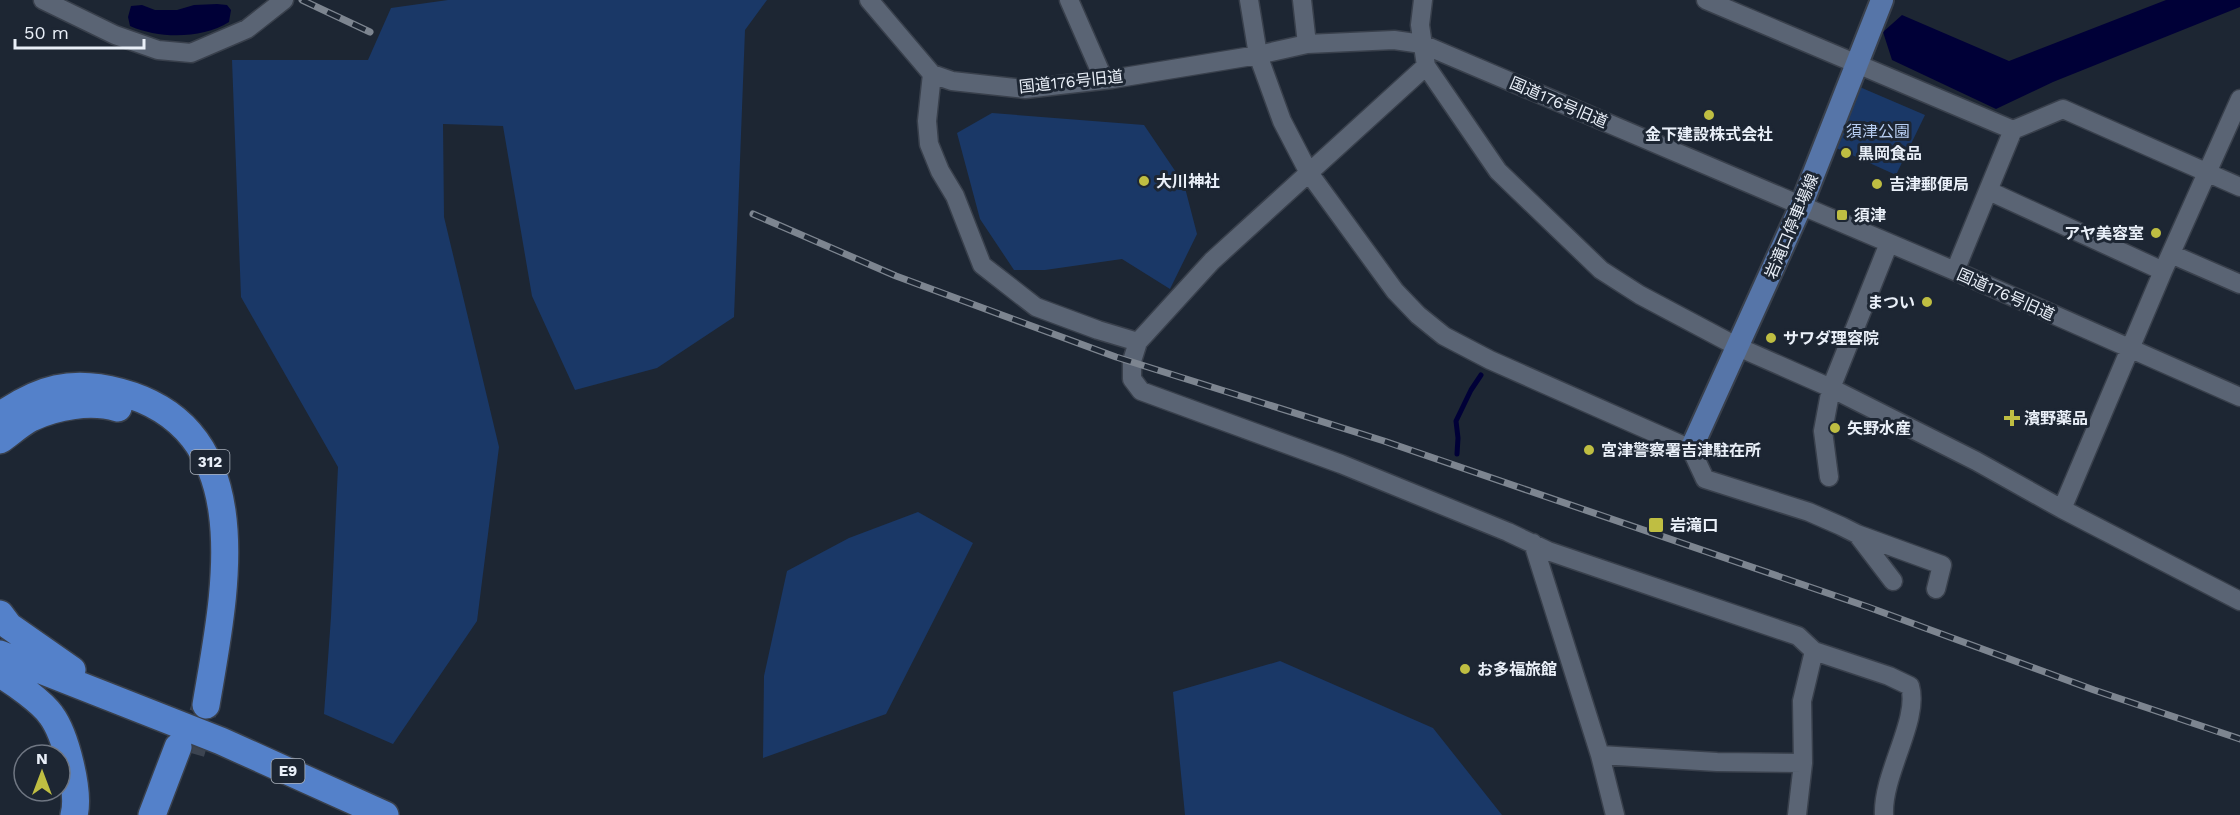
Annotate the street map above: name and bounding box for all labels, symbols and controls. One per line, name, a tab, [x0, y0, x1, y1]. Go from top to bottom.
scale bar	[15, 12, 144, 50]
text: 50 m	[24, 22, 69, 43]
street label: 国道176号旧道	[1018, 67, 1124, 96]
street label: 国道176号旧道	[1507, 73, 1611, 132]
marker: 金下建設株式会社	[1702, 108, 1716, 122]
park label: 須津公園	[1846, 122, 1910, 141]
place label: 金下建設株式会社	[1645, 125, 1773, 144]
place label: 黒岡食品	[1858, 144, 1922, 163]
marker: 黒岡食品	[1839, 146, 1853, 160]
street label: 岩滝口停車場線	[1761, 171, 1822, 281]
place label: 大川神社	[1156, 172, 1220, 191]
marker: 大川神社	[1137, 174, 1151, 188]
place label: 吉津郵便局	[1889, 175, 1969, 194]
marker: 吉津郵便局	[1870, 177, 1884, 191]
place label: 須津	[1854, 206, 1886, 225]
marker: 須津	[1835, 208, 1849, 222]
place label: アヤ美容室	[2064, 224, 2144, 243]
marker: アヤ美容室	[2149, 226, 2163, 240]
street label: 国道176号旧道	[1954, 265, 2057, 324]
place label: まつい	[1867, 293, 1915, 312]
marker: まつい	[1920, 295, 1934, 309]
place label: サワダ理容院	[1783, 329, 1879, 348]
marker: サワダ理容院	[1764, 331, 1778, 345]
place label: 濱野薬品	[2024, 409, 2088, 428]
marker: 濱野薬品	[2005, 411, 2019, 425]
place label: 矢野水産	[1847, 419, 1911, 438]
marker: 矢野水産	[1828, 421, 1842, 435]
place label: 宮津警察署吉津駐在所	[1601, 441, 1761, 460]
marker: 宮津警察署吉津駐在所	[1582, 443, 1596, 457]
road number: 312	[190, 450, 230, 474]
marker: 岩滝口	[1647, 516, 1665, 534]
place label: 岩滝口	[1670, 516, 1718, 535]
place label: お多福旅館	[1477, 660, 1557, 679]
marker: お多福旅館	[1458, 662, 1472, 676]
north arrow	[12, 743, 72, 803]
text: N	[36, 749, 48, 768]
road number: E9	[272, 759, 304, 783]

